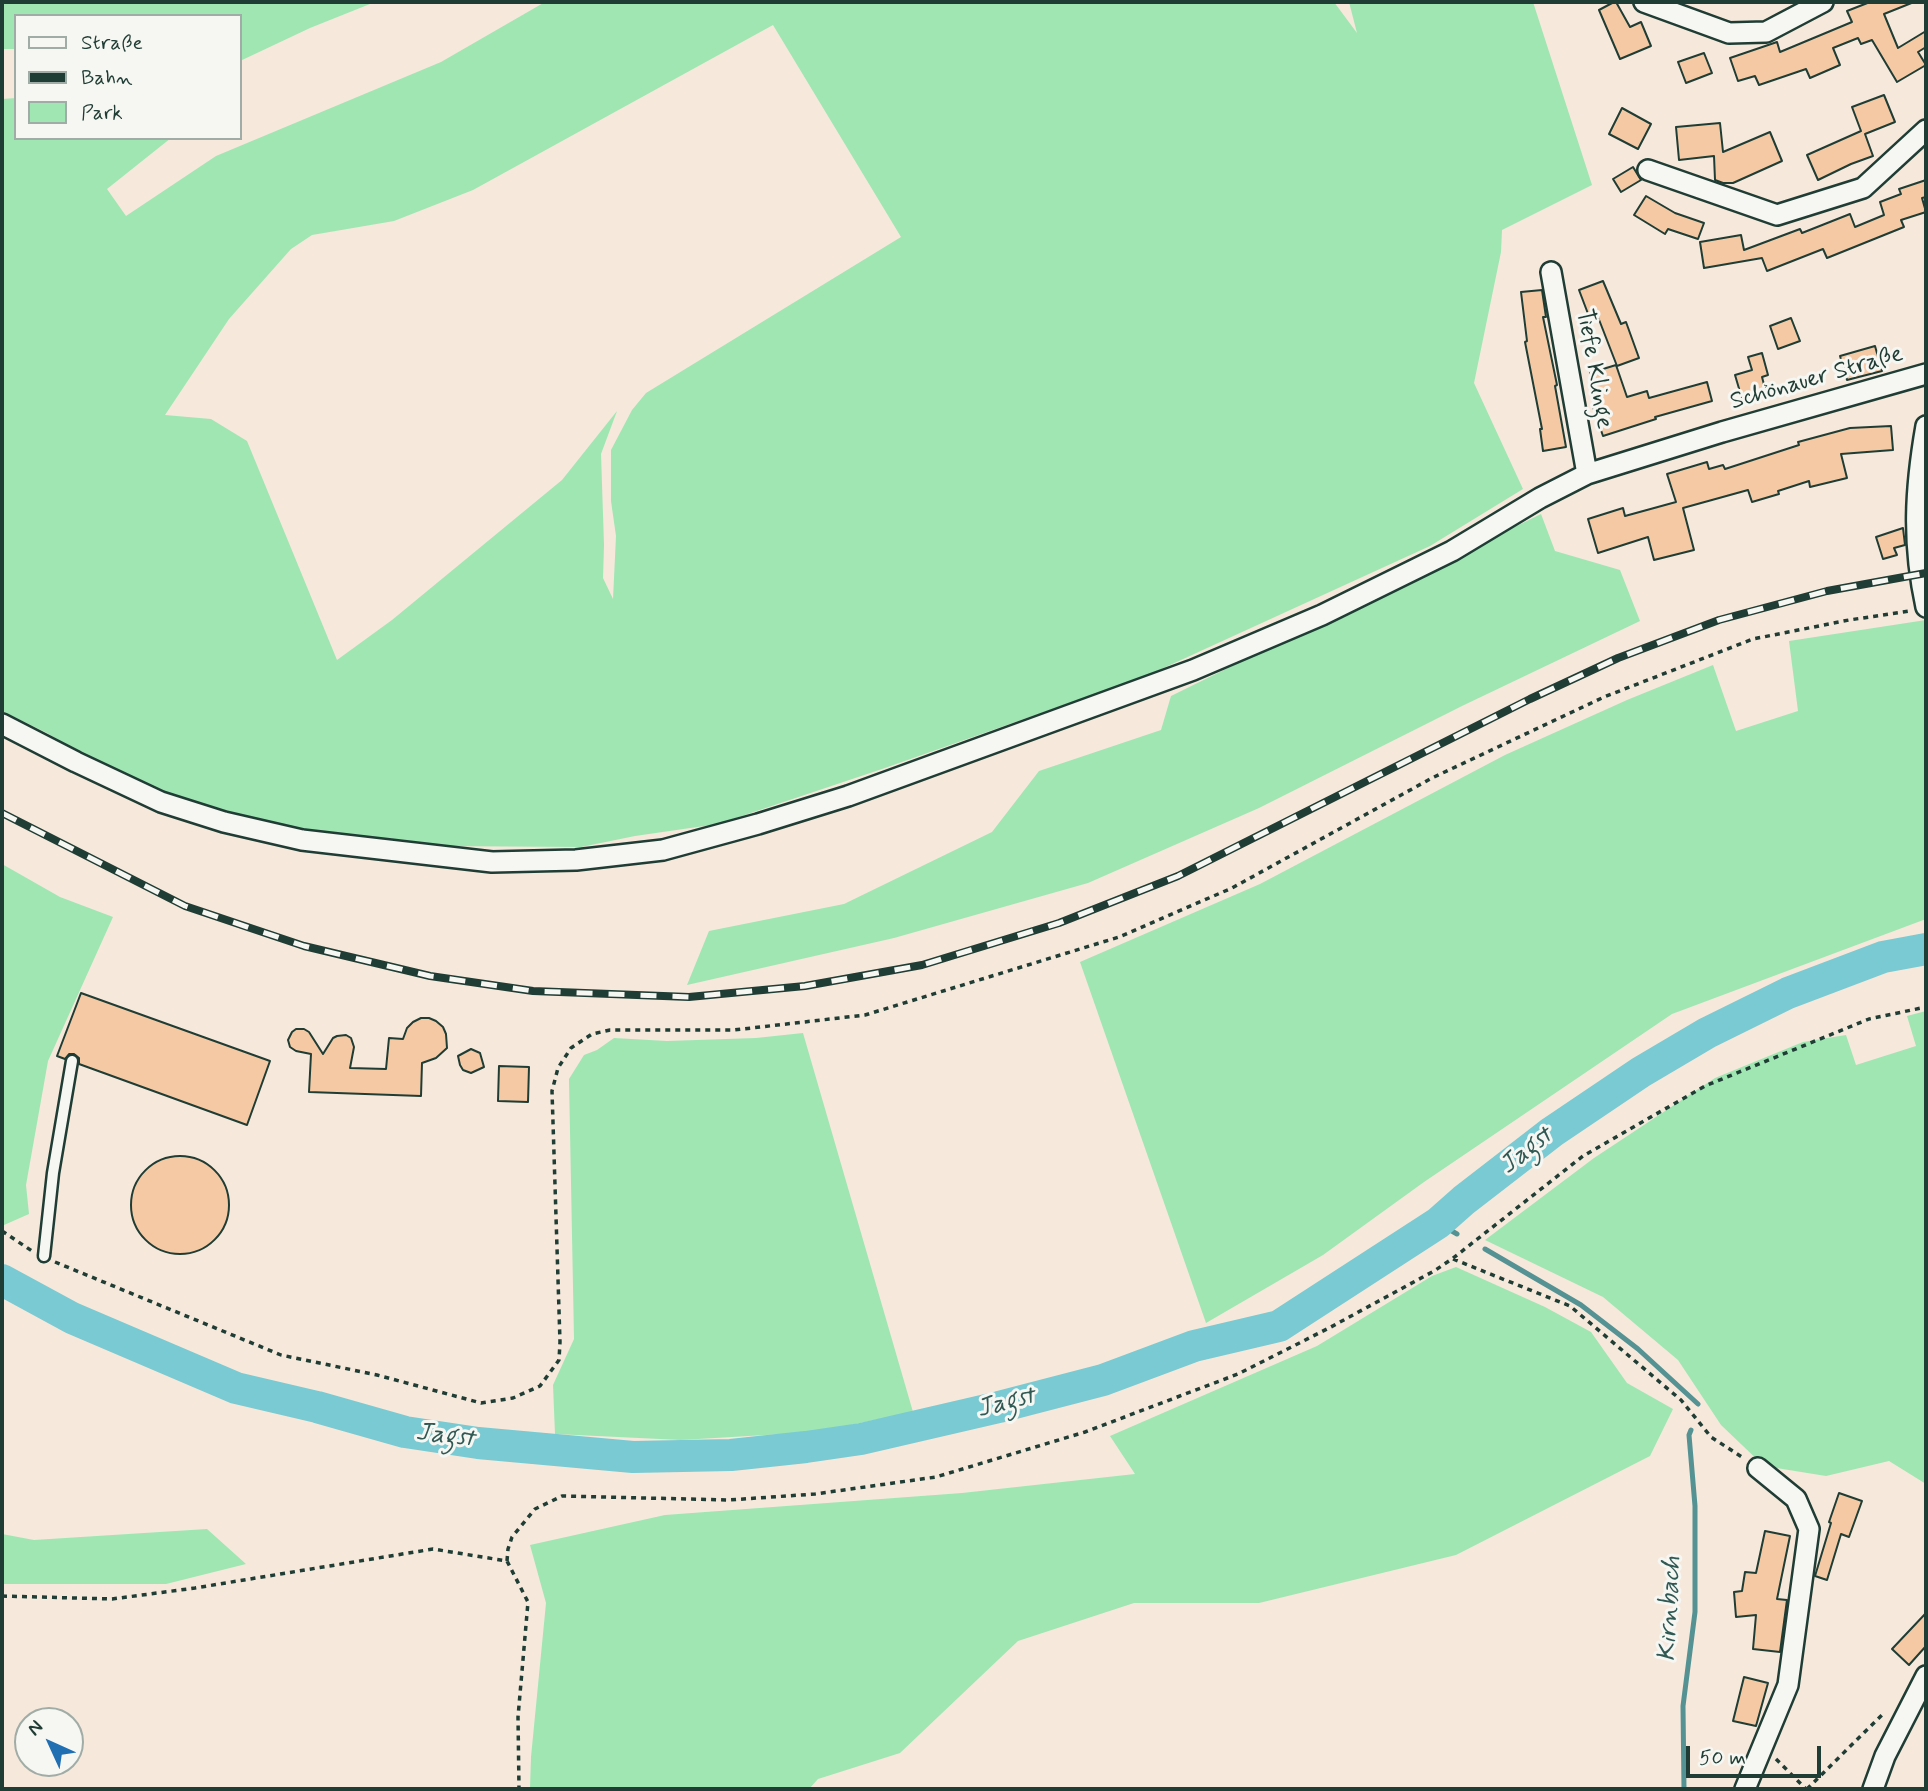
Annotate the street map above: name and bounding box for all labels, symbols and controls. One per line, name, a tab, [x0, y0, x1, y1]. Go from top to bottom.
legend	[14, 14, 242, 140]
text: Straße	[81, 29, 143, 57]
text: Bahn	[81, 64, 133, 92]
text: Park	[81, 99, 123, 127]
street label: Tiefe Klinge	[1568, 307, 1618, 431]
street label: Schönauer Straße	[1727, 341, 1907, 417]
water label: Jagst	[1494, 1122, 1560, 1182]
water label: Jagst	[974, 1382, 1038, 1426]
water label: Jagst	[414, 1418, 476, 1456]
water label: Kirnbach	[1653, 1555, 1689, 1663]
north arrow	[14, 1707, 84, 1777]
text: N	[22, 1715, 49, 1742]
scale bar	[1690, 1732, 1825, 1776]
text: 50 m	[1699, 1744, 1746, 1772]

